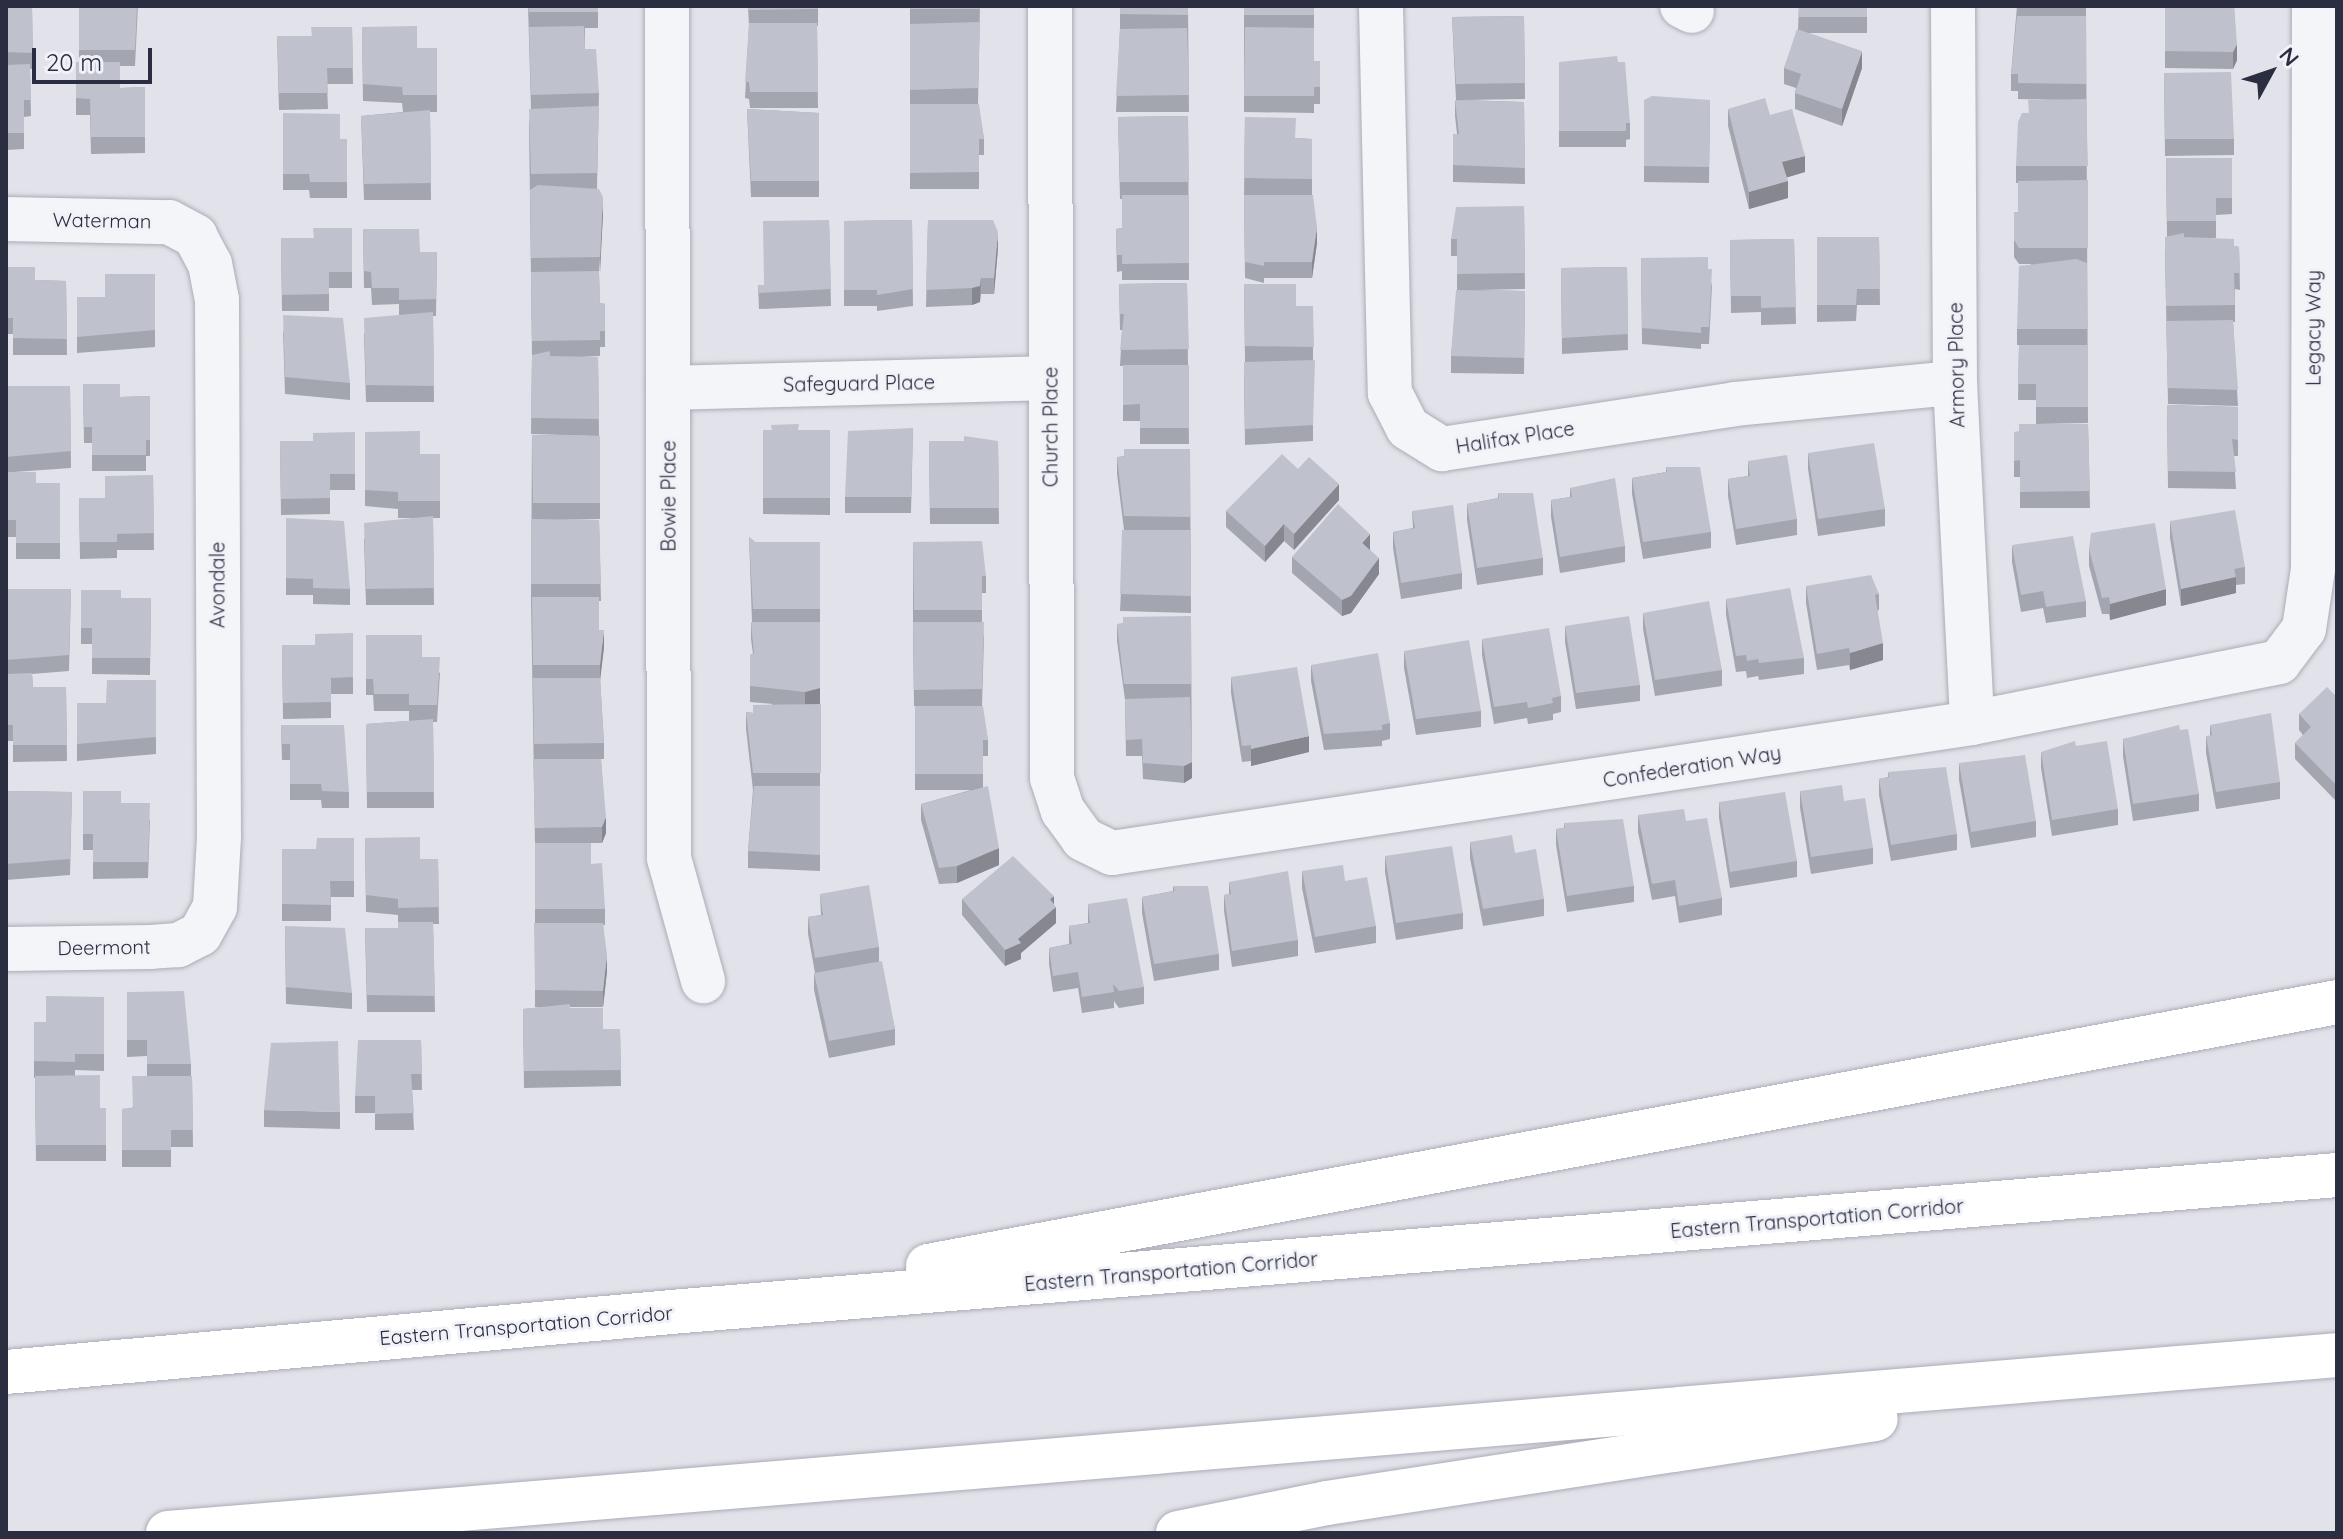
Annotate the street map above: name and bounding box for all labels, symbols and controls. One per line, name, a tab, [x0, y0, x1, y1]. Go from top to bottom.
scale bar	[36, 32, 156, 82]
north arrow	[2231, 32, 2311, 112]
text: N	[2273, 41, 2305, 72]
text: 20 m	[46, 47, 102, 77]
street label: Waterman	[52, 207, 152, 233]
street label: Legacy Way	[2301, 270, 2325, 386]
street label: Armory Place	[1943, 302, 1969, 428]
street label: Church Place	[1038, 367, 1062, 487]
street label: Safeguard Place	[783, 370, 935, 396]
street label: Halifax Place	[1454, 416, 1576, 458]
street label: Bowie Place	[656, 440, 680, 552]
street label: Avondale	[205, 542, 229, 628]
street label: Confederation Way	[1601, 740, 1783, 792]
street label: Deermont	[57, 934, 151, 960]
street label: Eastern Transportation Corridor	[1669, 1193, 1965, 1243]
street label: Eastern Transportation Corridor	[1023, 1246, 1319, 1296]
street label: Eastern Transportation Corridor	[378, 1300, 674, 1350]

